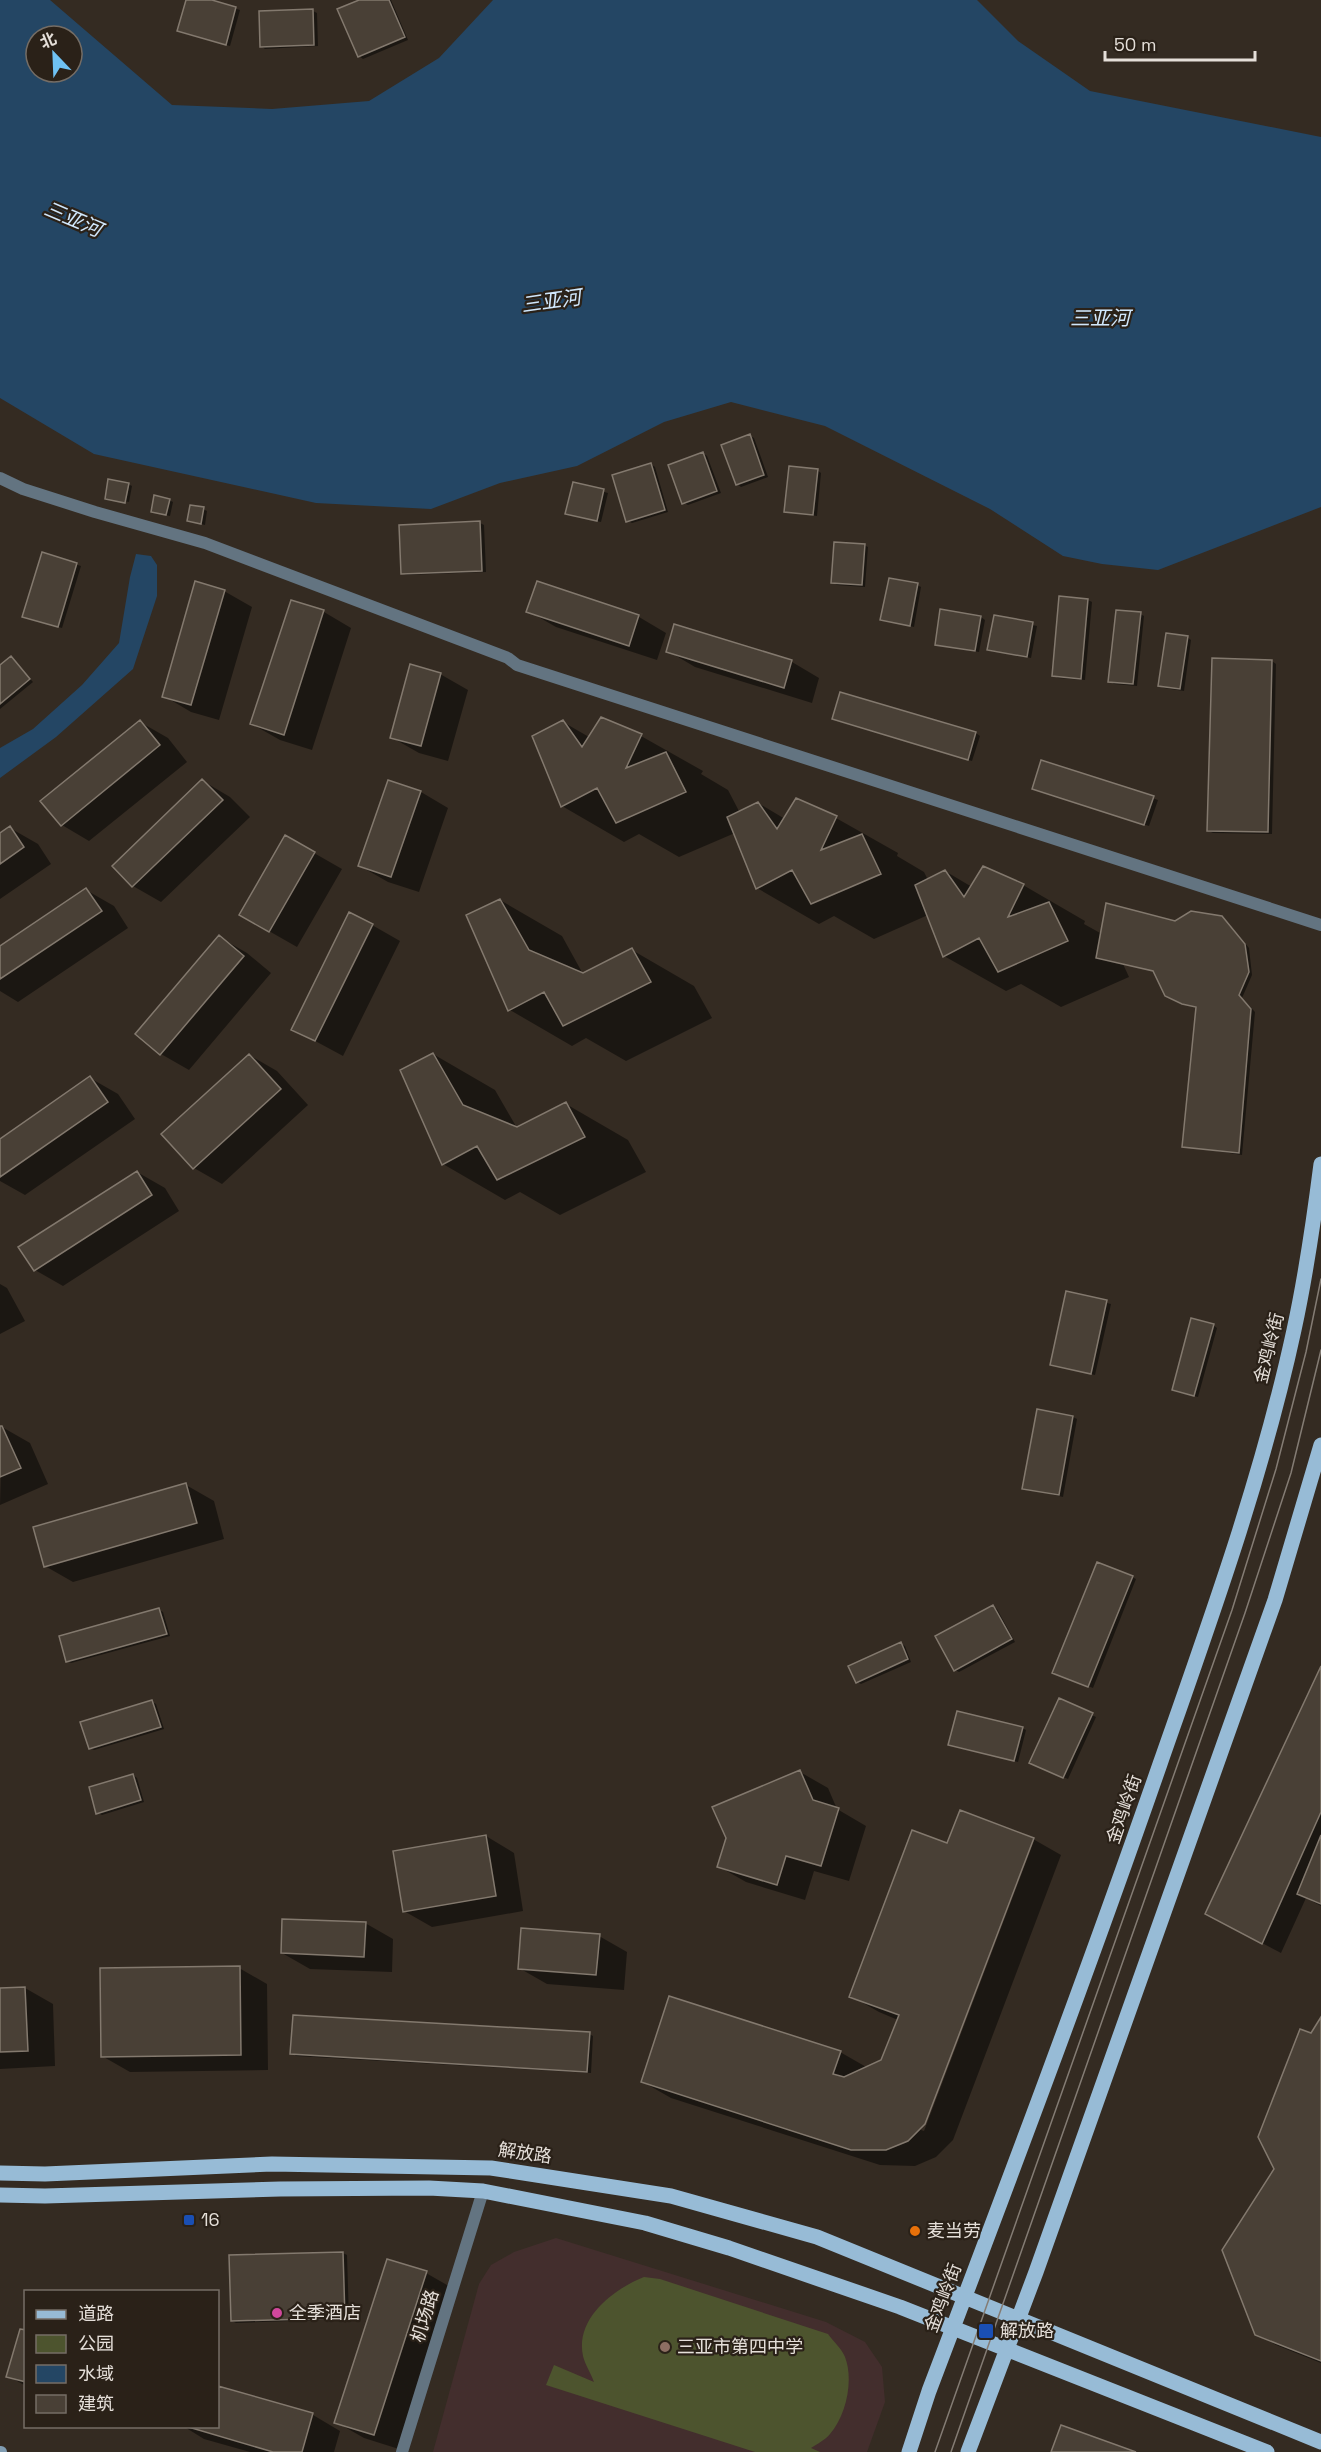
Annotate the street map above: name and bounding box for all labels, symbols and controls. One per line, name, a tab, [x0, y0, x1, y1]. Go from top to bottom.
north arrow	[24, 24, 84, 84]
scale bar	[1105, 24, 1255, 62]
text: 北	[37, 28, 60, 53]
text: 50 m	[1114, 33, 1156, 56]
water label: 三亚河	[40, 195, 109, 244]
water label: 三亚河	[519, 283, 586, 318]
water label: 三亚河	[1070, 305, 1134, 331]
street label: 金鸡岭街	[1249, 1310, 1288, 1386]
street label: 金鸡岭街	[1101, 1771, 1146, 1847]
street label: 解放路	[497, 2137, 553, 2168]
place label: 16	[201, 2208, 220, 2231]
marker: 16	[182, 2213, 196, 2227]
place label: 麦当劳	[927, 2219, 981, 2242]
marker: 麦当劳	[908, 2224, 922, 2238]
street label: 金鸡岭街	[919, 2260, 966, 2336]
street label: 机场路	[406, 2287, 443, 2345]
legend	[24, 2290, 219, 2428]
place label: 全季酒店	[289, 2301, 361, 2324]
text: 道路	[78, 2302, 114, 2325]
marker: 全季酒店	[270, 2306, 284, 2320]
place label: 解放路	[1000, 2319, 1054, 2342]
marker: 解放路	[977, 2322, 995, 2340]
text: 公园	[78, 2332, 114, 2355]
place label: 三亚市第四中学	[677, 2335, 803, 2358]
marker: 三亚市第四中学	[658, 2340, 672, 2354]
text: 水域	[78, 2362, 114, 2385]
text: 建筑	[78, 2392, 114, 2415]

